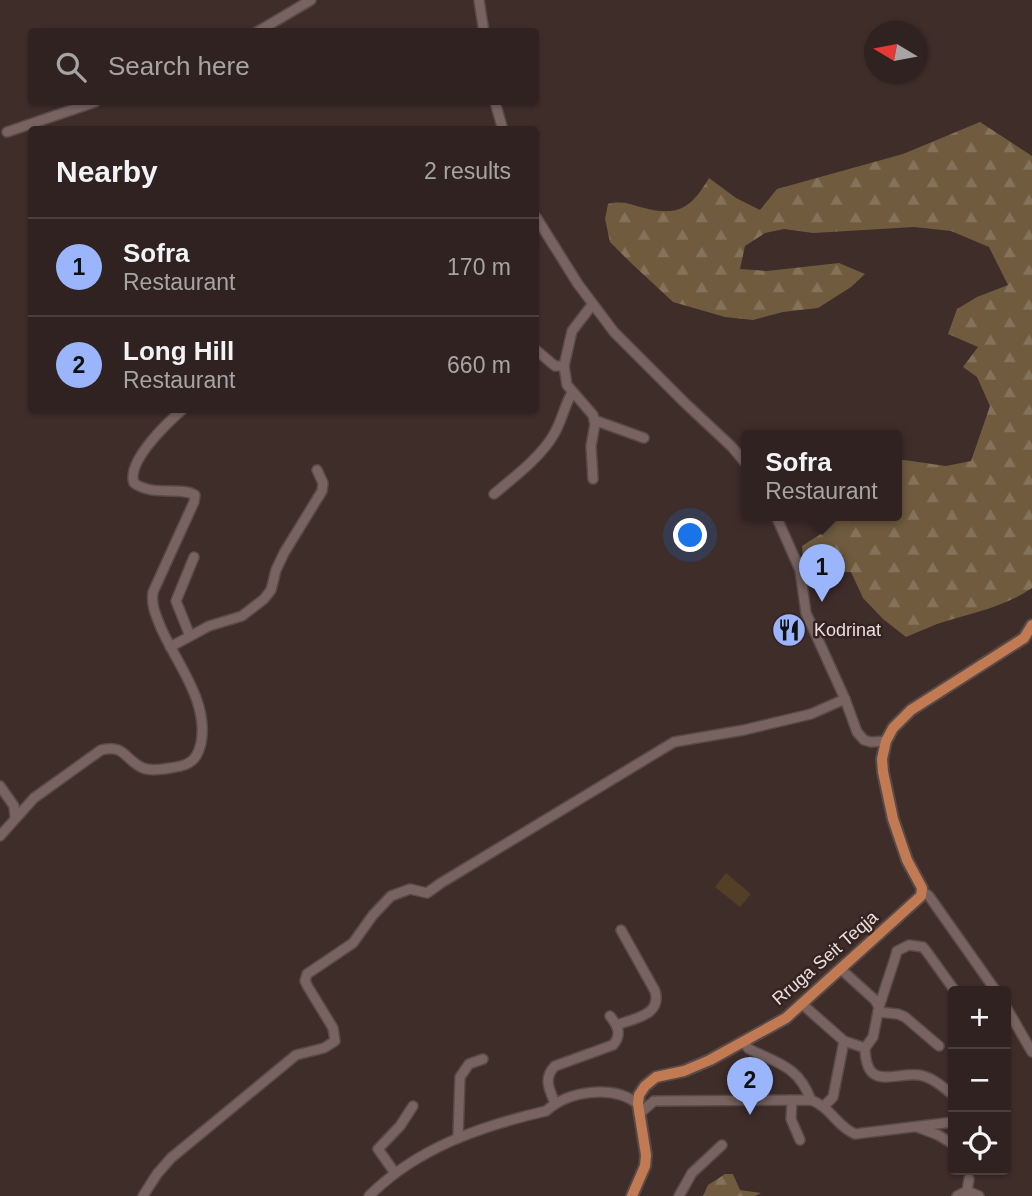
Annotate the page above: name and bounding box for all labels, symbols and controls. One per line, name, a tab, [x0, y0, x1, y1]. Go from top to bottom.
north arrow	[864, 21, 927, 84]
search box	[28, 28, 539, 105]
icon: search	[52, 48, 90, 86]
text: Search here	[108, 51, 250, 81]
text: Nearby	[56, 155, 158, 188]
text: 2 results	[424, 158, 511, 184]
text: Sofra	[123, 238, 189, 268]
text: 1	[73, 254, 85, 280]
text: 170 m	[447, 254, 511, 280]
text: Restaurant	[123, 269, 236, 295]
text: Long Hill	[123, 336, 234, 366]
text: 2	[73, 352, 85, 378]
text: 660 m	[447, 352, 511, 378]
text: Restaurant	[123, 367, 236, 393]
popup	[741, 430, 902, 521]
text: Sofra	[765, 447, 832, 477]
text: Restaurant	[765, 478, 878, 504]
your location	[673, 518, 707, 552]
pin: 1	[799, 544, 845, 602]
restaurant icon: Kodrinat	[770, 611, 808, 649]
place label: Kodrinat	[814, 620, 881, 640]
street label: Rruga Seit Teqja	[768, 906, 882, 1009]
map controls	[948, 986, 1011, 1175]
button: +	[948, 986, 1011, 1049]
button: −	[948, 1049, 1011, 1112]
pin: 2	[727, 1057, 773, 1115]
button: locate	[948, 1112, 1011, 1175]

